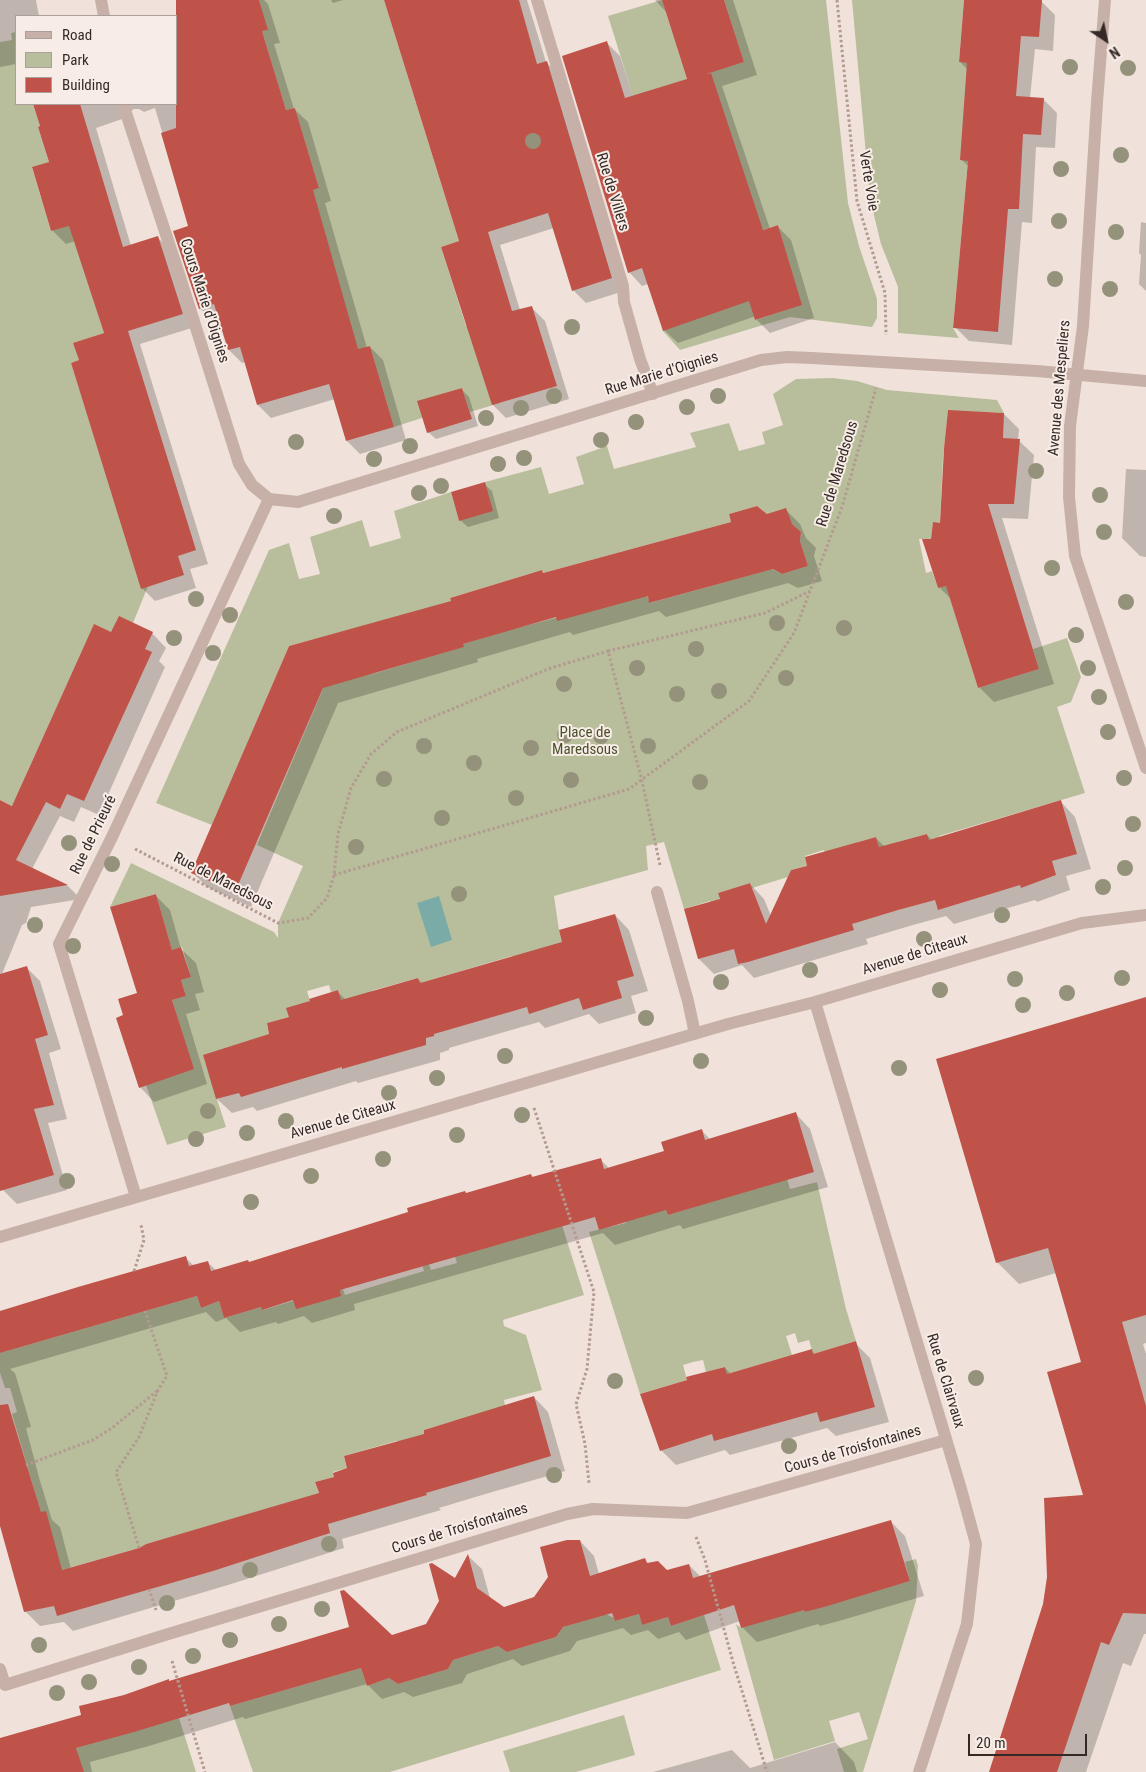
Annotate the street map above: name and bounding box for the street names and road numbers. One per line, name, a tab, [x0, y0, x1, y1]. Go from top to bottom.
street label: Verte Voie	[854, 149, 882, 213]
street label: Rue de Villers	[592, 151, 632, 233]
street label: Cours Marie d'Oignies	[175, 237, 233, 365]
street label: Avenue des Mespeliers	[1045, 319, 1075, 457]
street label: Rue Marie d'Oignies	[603, 348, 721, 400]
street label: Rue de Maredsous	[813, 419, 863, 529]
street label: Rue de Prieuré	[67, 793, 121, 877]
street label: Rue de Maredsous	[170, 849, 276, 915]
street label: Avenue de Citeaux	[860, 930, 970, 980]
street label: Avenue de Citeaux	[288, 1096, 398, 1144]
street label: Rue de Clairvaux	[922, 1331, 968, 1431]
street label: Cours de Troisfontaines	[783, 1422, 923, 1478]
street label: Cours de Troisfontaines	[390, 1500, 530, 1558]

